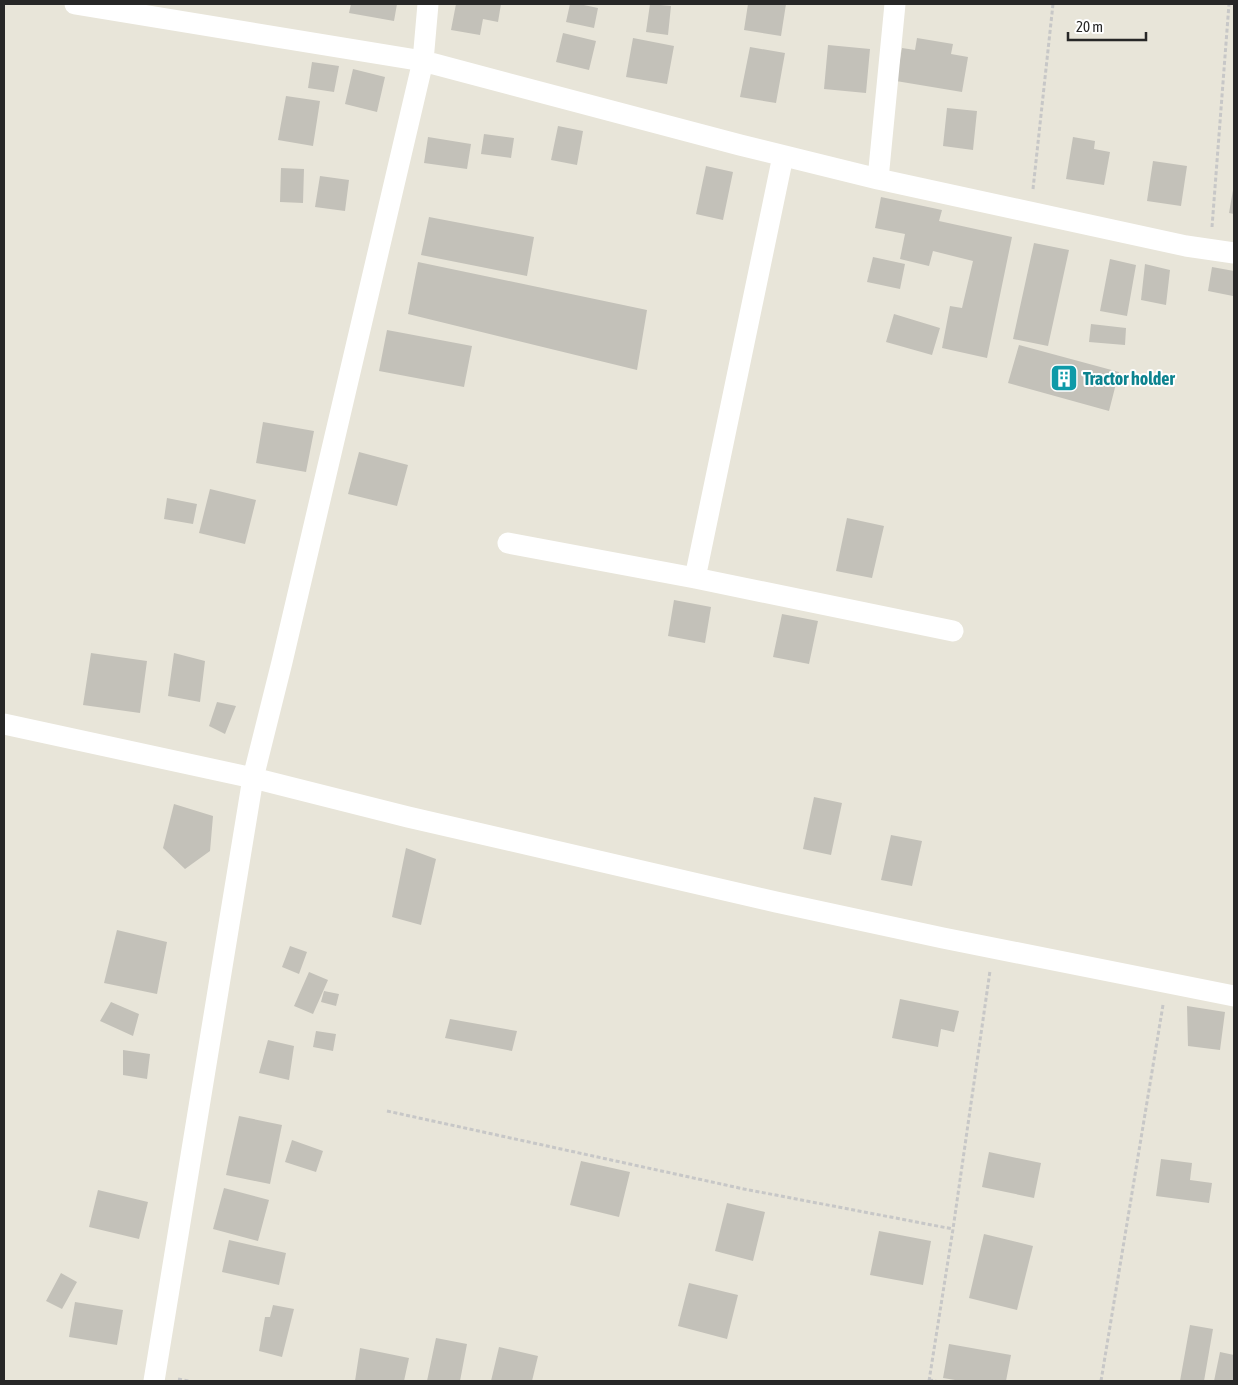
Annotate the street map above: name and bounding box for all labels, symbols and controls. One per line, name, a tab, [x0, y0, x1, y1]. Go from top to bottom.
scale bar	[1068, 10, 1146, 42]
text: 20 m	[1076, 18, 1103, 35]
building icon: Tractor holder	[1049, 363, 1079, 393]
place label: Tractor holder	[1083, 368, 1176, 389]

